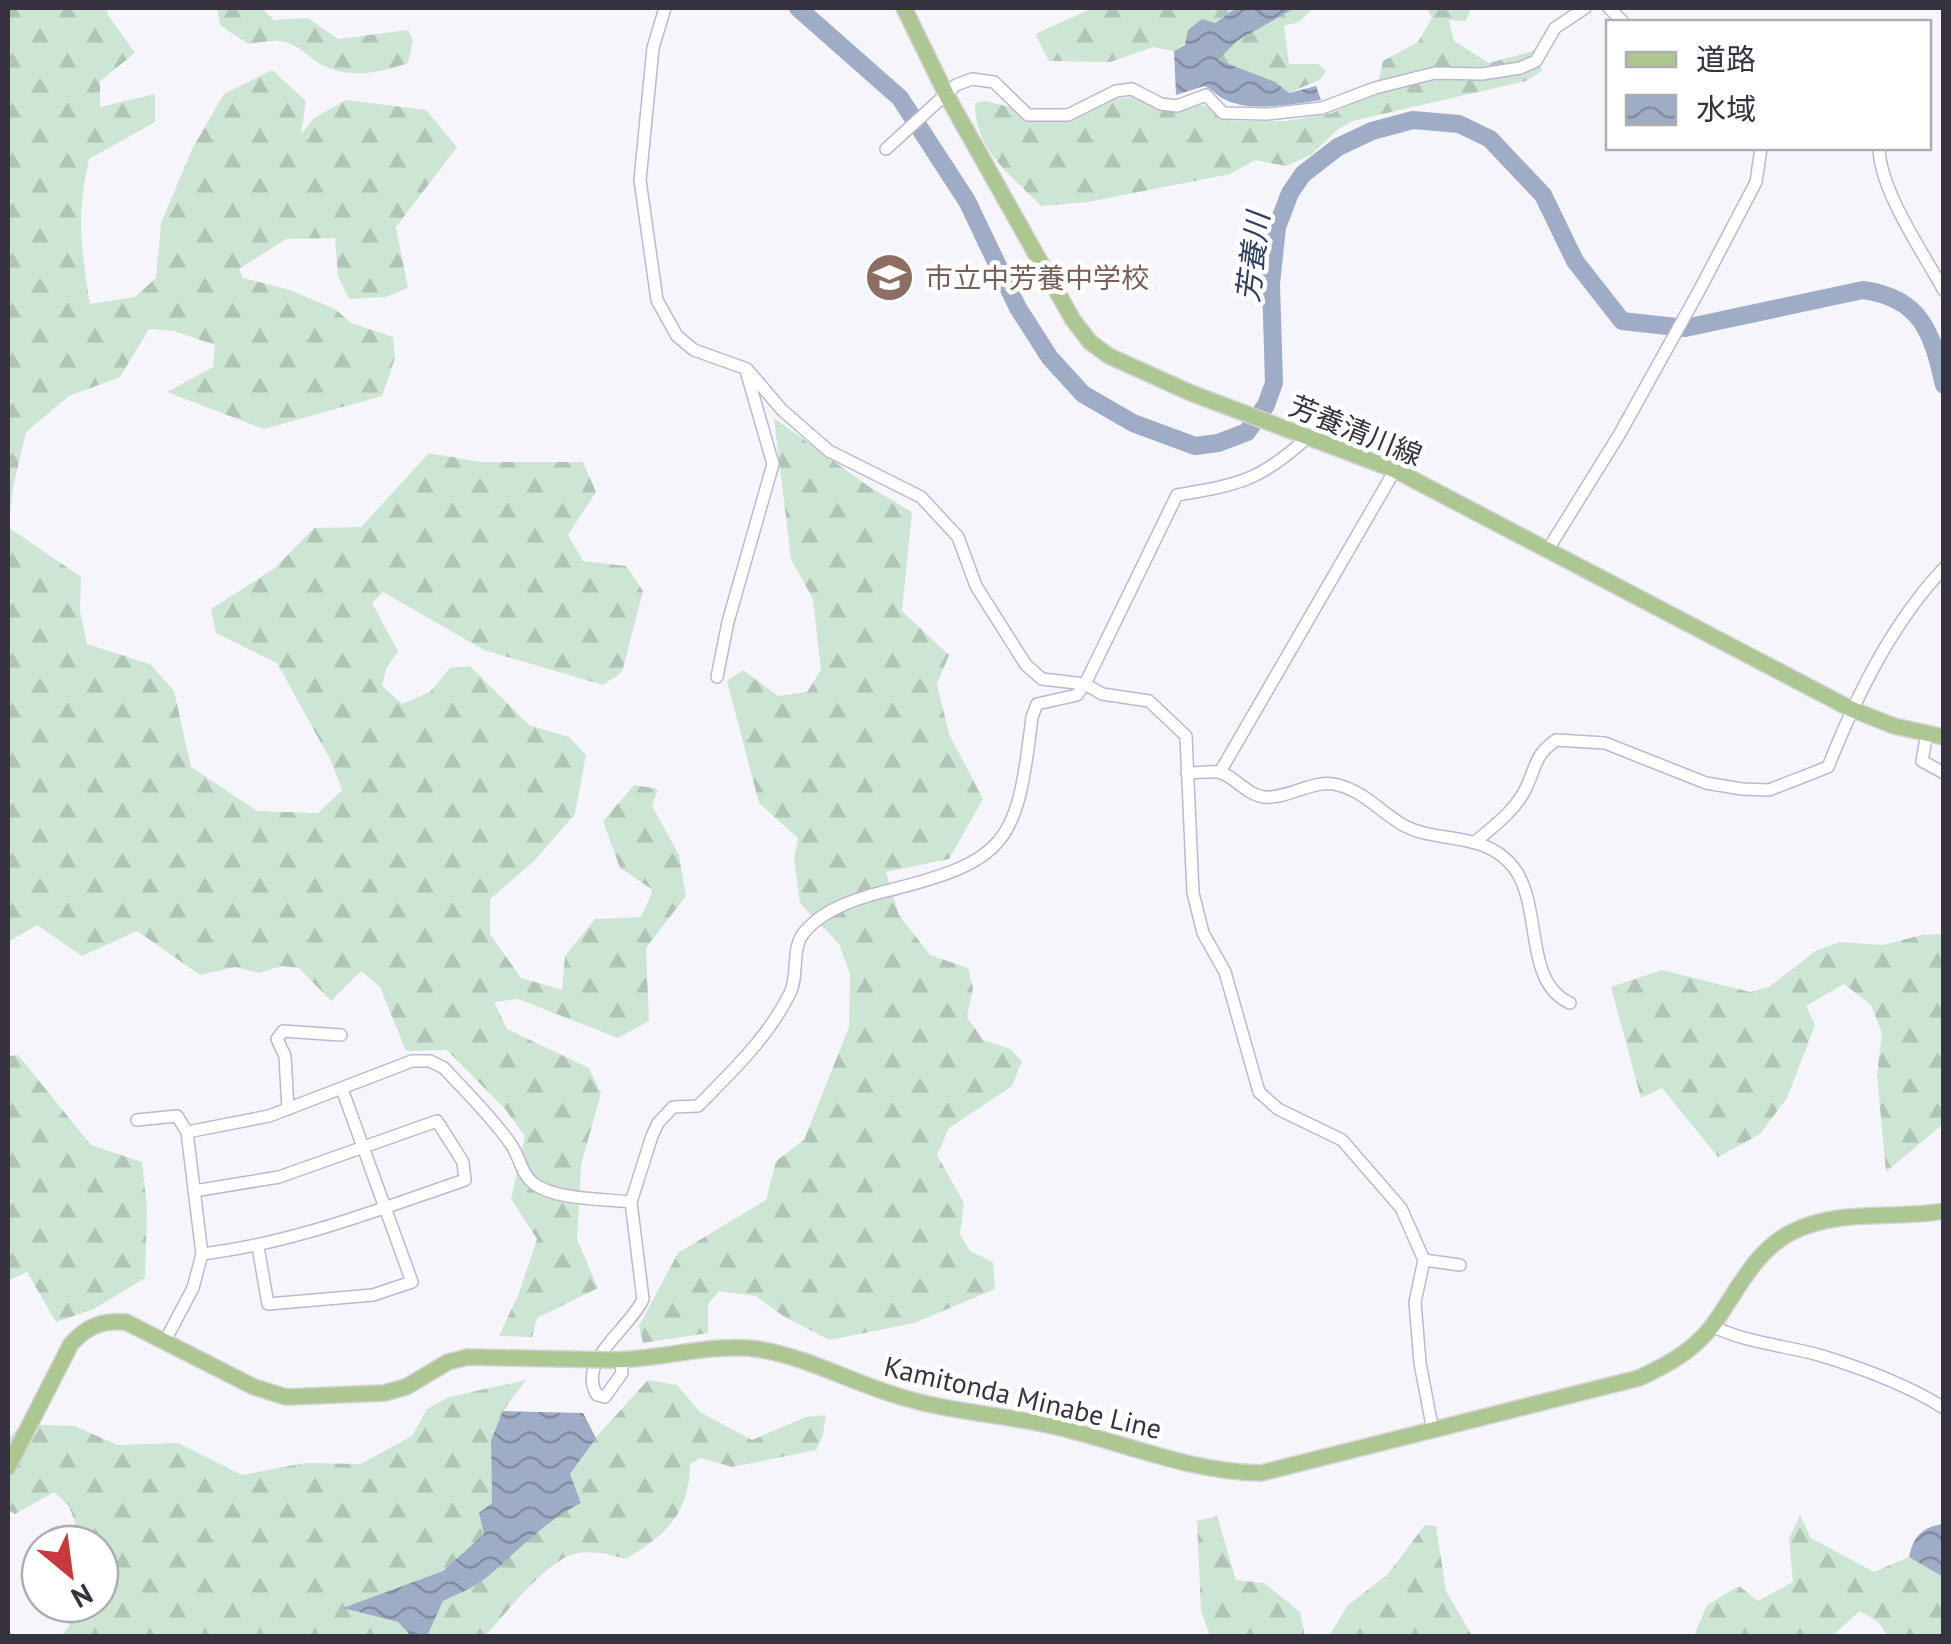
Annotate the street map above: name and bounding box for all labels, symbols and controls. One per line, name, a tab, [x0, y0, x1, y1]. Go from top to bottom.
legend	[1606, 20, 1931, 150]
text: 道路	[1696, 39, 1756, 78]
text: 水域	[1696, 89, 1756, 128]
water label: 芳養川	[1227, 207, 1277, 304]
school or university icon: 市立中芳養中学校	[864, 251, 916, 303]
place label: 市立中芳養中学校	[925, 259, 1149, 296]
street label: 芳養清川線	[1284, 387, 1428, 473]
street label: Kamitonda Minabe Line	[881, 1347, 1165, 1447]
north arrow	[20, 1524, 120, 1624]
text: N	[65, 1576, 99, 1617]

